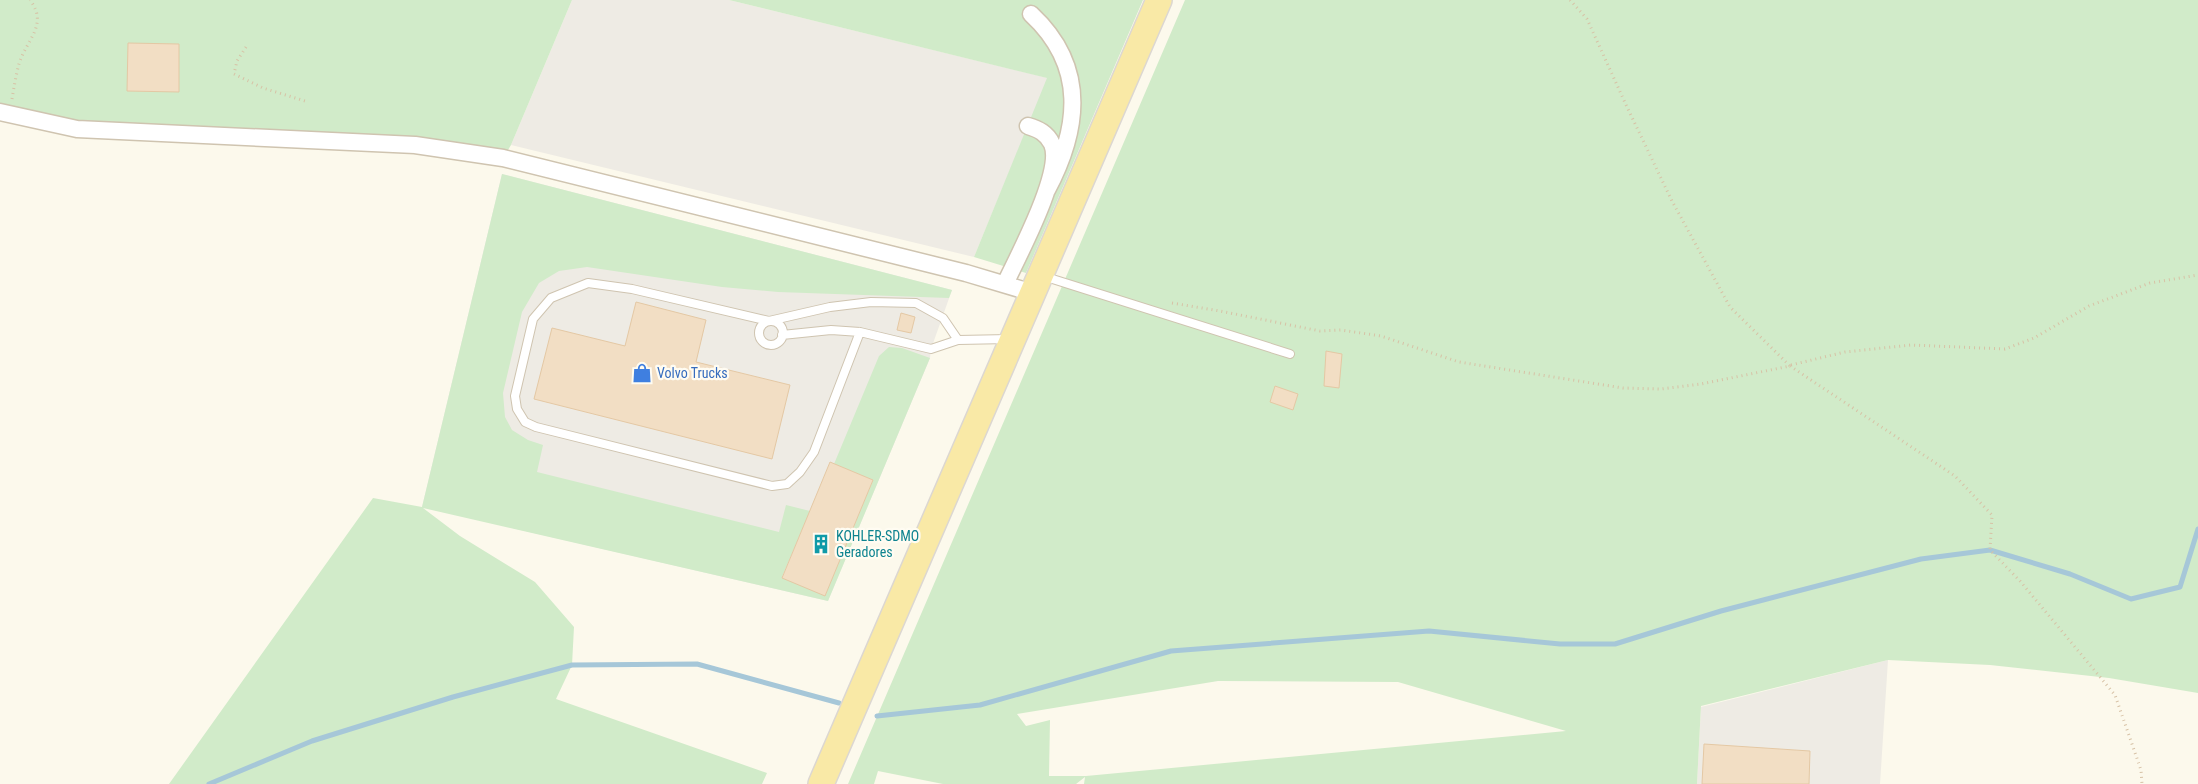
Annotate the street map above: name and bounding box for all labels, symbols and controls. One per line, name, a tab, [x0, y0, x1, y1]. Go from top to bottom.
shop icon: Volvo Trucks	[631, 362, 653, 384]
place label: Volvo Trucks	[657, 365, 728, 381]
place label: KOHLER-SDMO Geradores	[836, 528, 919, 560]
building icon: KOHLER-SDMO Geradores	[810, 533, 832, 555]

